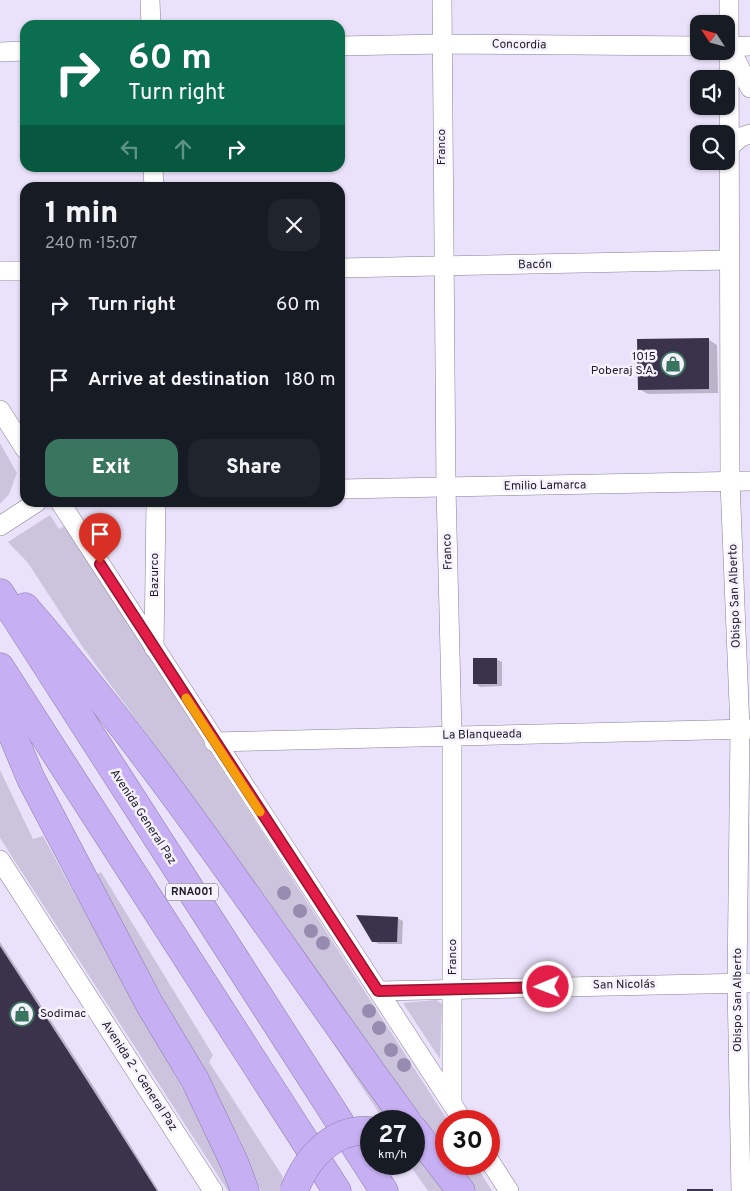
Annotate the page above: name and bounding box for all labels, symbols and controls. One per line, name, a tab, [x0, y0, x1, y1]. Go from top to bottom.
north arrow	[690, 15, 735, 60]
map controls	[690, 15, 735, 170]
text: 60 m	[128, 37, 212, 81]
street label: Concordia	[492, 37, 546, 53]
icon: right	[45, 40, 110, 105]
button: sound	[690, 70, 735, 115]
text: Turn right	[128, 80, 225, 107]
button: search	[690, 125, 735, 170]
street label: Franco	[434, 128, 450, 165]
icon: left	[116, 135, 144, 163]
icon: ahead	[169, 135, 197, 163]
icon: right	[222, 135, 250, 163]
text: 1 min	[45, 196, 118, 233]
button: close	[268, 199, 320, 251]
text: 240 m · 15:07	[45, 234, 137, 254]
street label: Bacón	[518, 257, 552, 273]
icon: right	[45, 291, 73, 319]
text: Turn right	[88, 293, 176, 317]
text: 60 m	[276, 293, 320, 317]
place label: 1015 Poberaj S.A.	[591, 349, 656, 379]
shop icon: 1015 Poberaj S.A.	[660, 351, 686, 377]
icon: arrive	[45, 366, 73, 394]
text: Arrive at destination	[88, 368, 269, 392]
text: 180 m	[284, 368, 336, 392]
button: Exit	[45, 439, 178, 497]
button: Share	[188, 439, 320, 497]
street label: Emilio Lamarca	[504, 477, 586, 495]
pin	[79, 513, 121, 564]
icon: arrive	[86, 520, 114, 548]
street label: Franco	[439, 533, 457, 571]
street label: Obispo San Alberto	[725, 543, 745, 648]
street label: Bazurco	[147, 553, 163, 597]
street label: La Blanqueada	[442, 726, 522, 744]
street label: Avenida General Paz	[106, 766, 180, 868]
road number: RNA001	[166, 884, 218, 900]
street label: Franco	[445, 938, 461, 975]
street label: Obispo San Alberto	[730, 948, 746, 1052]
position arrow	[521, 960, 573, 1012]
street label: San Nicolás	[593, 976, 655, 994]
shop icon: Sodimac	[9, 1001, 35, 1027]
place label: Sodimac	[40, 1006, 86, 1022]
street label: Avenida 2 - General Paz	[97, 1018, 181, 1134]
speed limit sign: 30	[435, 1110, 500, 1175]
text: 27	[378, 1120, 407, 1152]
text: km/h	[378, 1147, 407, 1163]

